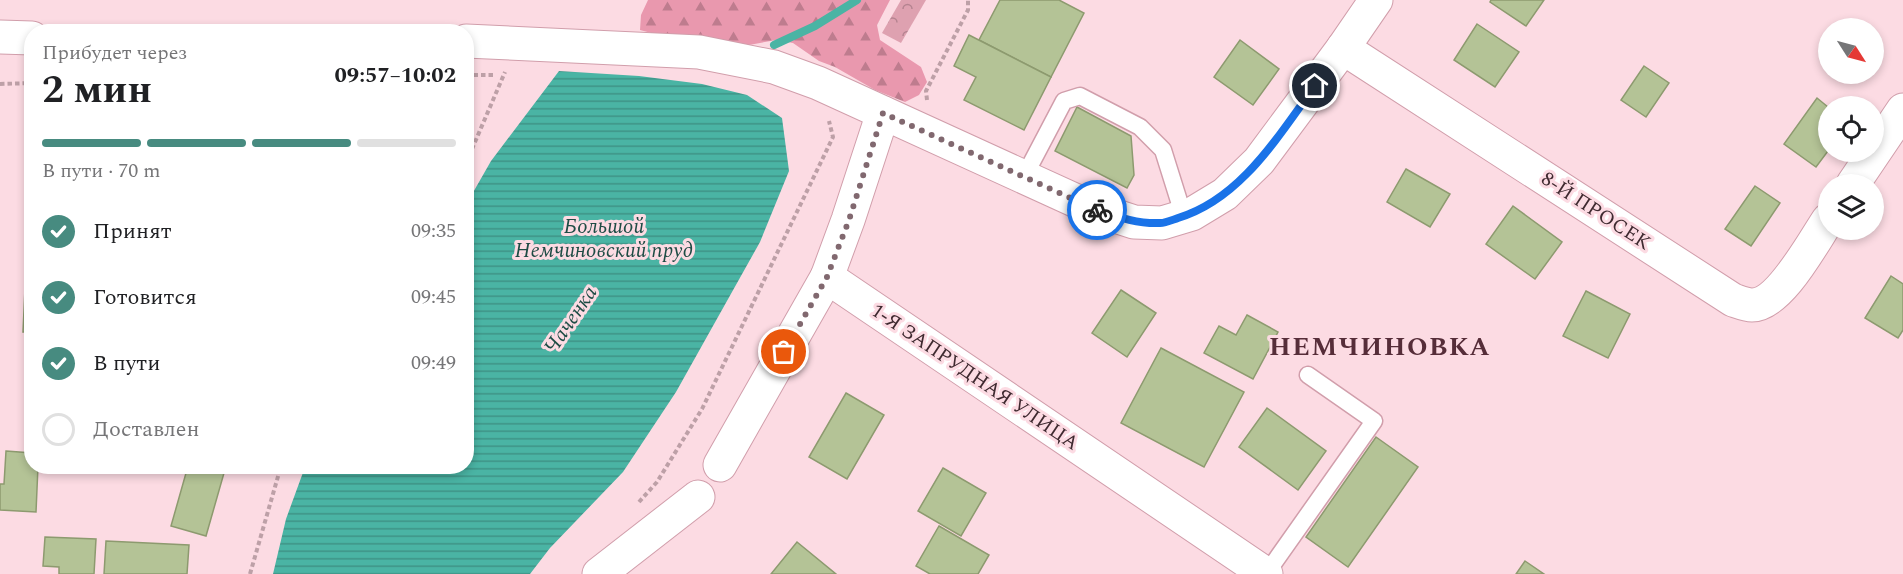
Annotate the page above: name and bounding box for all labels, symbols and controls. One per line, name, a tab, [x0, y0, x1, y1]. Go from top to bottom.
north arrow	[1818, 18, 1884, 84]
map controls	[1818, 18, 1884, 240]
text: Прибудет через	[42, 38, 187, 68]
text: 09:57–10:02	[334, 59, 456, 92]
pin	[1289, 60, 1340, 111]
text: 2 мин	[42, 61, 152, 120]
icon: home	[1298, 69, 1331, 102]
button: locate	[1818, 96, 1884, 162]
text: В пути · 70 m	[42, 156, 160, 186]
street label: 8-Й ПРОСЕК	[1535, 164, 1657, 258]
button: layers	[1818, 174, 1884, 240]
courier	[1067, 180, 1127, 240]
icon: bike	[1081, 194, 1114, 227]
water label: Большой Немчиновский пруд	[515, 211, 693, 267]
icon: check	[42, 215, 75, 248]
text: Принят	[93, 215, 172, 248]
text: 09:35	[411, 216, 456, 246]
water label: Чаченка	[536, 279, 606, 361]
icon: check	[42, 281, 75, 314]
text: Готовится	[93, 281, 197, 314]
text: 09:45	[411, 282, 456, 312]
street label: 1-Я ЗАПРУДНАЯ УЛИЦА	[865, 296, 1085, 458]
pin	[758, 326, 809, 377]
district label: НЕМЧИНОВКА	[1269, 327, 1491, 367]
icon: bag	[767, 335, 800, 368]
icon: check	[42, 347, 75, 380]
text: В пути	[93, 347, 160, 380]
text: 09:49	[411, 348, 456, 378]
text: Доставлен	[93, 413, 200, 446]

